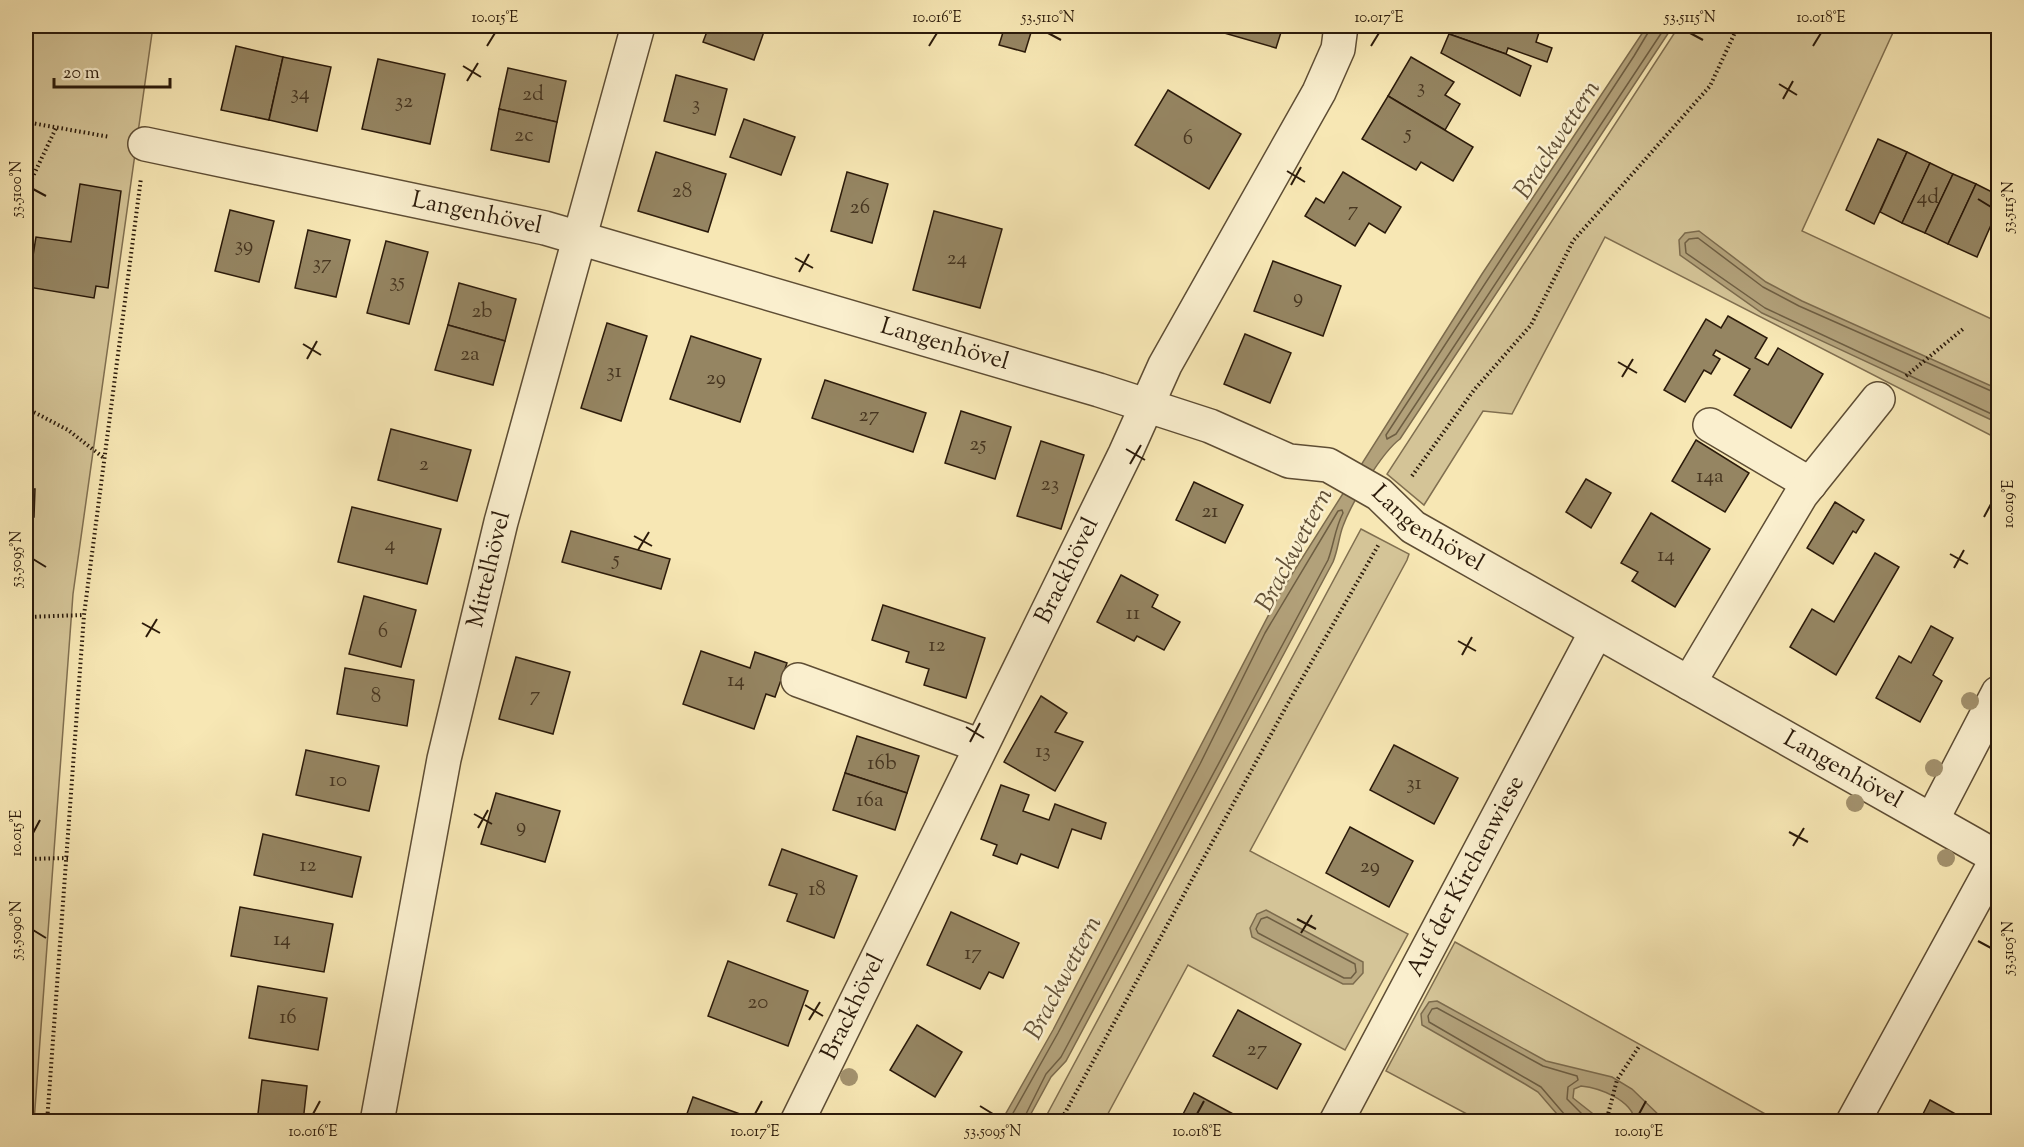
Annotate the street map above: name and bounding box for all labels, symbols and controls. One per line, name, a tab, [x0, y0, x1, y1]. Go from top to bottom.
text: 10.015°E	[472, 8, 518, 29]
text: 10.016°E	[912, 8, 962, 29]
text: 53.5110°N	[1020, 8, 1075, 29]
text: 10.017°E	[1354, 8, 1404, 29]
text: 53.5115°N	[1663, 8, 1716, 29]
text: 10.018°E	[1796, 8, 1846, 29]
scale bar	[54, 51, 170, 89]
text: 20 m	[63, 61, 100, 87]
house number: 3	[1417, 73, 1425, 103]
water label: Brackwettern	[1506, 73, 1611, 207]
house number: 34	[290, 79, 310, 109]
house number: 2d	[522, 80, 544, 110]
house number: 32	[395, 87, 413, 117]
house number: 3	[692, 90, 700, 120]
house number: 5	[1403, 119, 1412, 149]
house number: 2c	[514, 121, 534, 151]
house number: 6	[1183, 124, 1193, 154]
text: 53.5100°N	[7, 161, 28, 218]
house number: 28	[672, 177, 692, 207]
text: 53.5115°N	[1999, 181, 2020, 234]
street label: Langenhövel	[408, 183, 545, 244]
house number: 4d	[1917, 183, 1939, 213]
house number: 26	[850, 193, 870, 223]
house number: 7	[1348, 196, 1359, 226]
house number: 39	[235, 231, 253, 261]
house number: 24	[947, 244, 967, 274]
house number: 37	[312, 249, 332, 279]
house number: 35	[389, 267, 405, 297]
house number: 9	[1293, 283, 1303, 313]
house number: 2b	[471, 297, 493, 327]
street label: Langenhövel	[876, 310, 1013, 380]
house number: 2a	[460, 340, 480, 370]
house number: 31	[606, 357, 622, 387]
house number: 29	[706, 364, 726, 394]
house number: 27	[859, 401, 880, 431]
house number: 25	[969, 430, 987, 460]
house number: 2	[419, 450, 429, 480]
house number: 14a	[1696, 462, 1724, 492]
house number: 23	[1041, 470, 1059, 500]
street label: Langenhövel	[1363, 478, 1490, 581]
text: 10.019°E	[1999, 480, 2020, 528]
water label: Brackwettern	[1247, 481, 1343, 619]
house number: 21	[1202, 497, 1218, 527]
street label: Mittelhövel	[459, 507, 520, 631]
street label: Brackhövel	[1027, 512, 1108, 630]
house number: 4	[385, 530, 395, 560]
text: 53.5095°N	[7, 531, 28, 588]
house number: 14	[1657, 541, 1675, 571]
house number: 5	[611, 545, 620, 575]
house number: 11	[1126, 599, 1140, 629]
house number: 6	[378, 617, 388, 647]
house number: 12	[929, 631, 946, 661]
house number: 14	[727, 666, 745, 696]
house number: 7	[530, 681, 541, 711]
house number: 8	[371, 682, 381, 712]
street label: Langenhövel	[1777, 723, 1909, 818]
house number: 13	[1035, 737, 1051, 767]
house number: 16b	[867, 749, 897, 779]
house number: 10	[329, 766, 347, 796]
house number: 31	[1406, 769, 1422, 799]
street label: Auf der Kirchenwiese	[1399, 770, 1534, 983]
house number: 16a	[856, 786, 884, 816]
text: 10.015°E	[7, 810, 28, 856]
house number: 9	[516, 812, 526, 842]
house number: 12	[300, 851, 317, 881]
house number: 29	[1360, 852, 1380, 882]
house number: 18	[808, 875, 826, 905]
text: 53.5090°N	[7, 901, 28, 960]
water label: Brackwettern	[1016, 909, 1112, 1047]
text: 53.5105°N	[1999, 921, 2020, 976]
house number: 14	[273, 925, 291, 955]
house number: 17	[964, 939, 982, 969]
street label: Brackhövel	[813, 948, 894, 1066]
house number: 20	[748, 988, 768, 1018]
house number: 16	[279, 1003, 297, 1033]
house number: 27	[1247, 1035, 1268, 1065]
text: 10.016°E	[288, 1122, 338, 1143]
text: 10.017°E	[730, 1122, 780, 1143]
text: 53.5095°N	[964, 1122, 1021, 1143]
text: 10.018°E	[1172, 1122, 1222, 1143]
text: 10.019°E	[1615, 1122, 1663, 1143]

